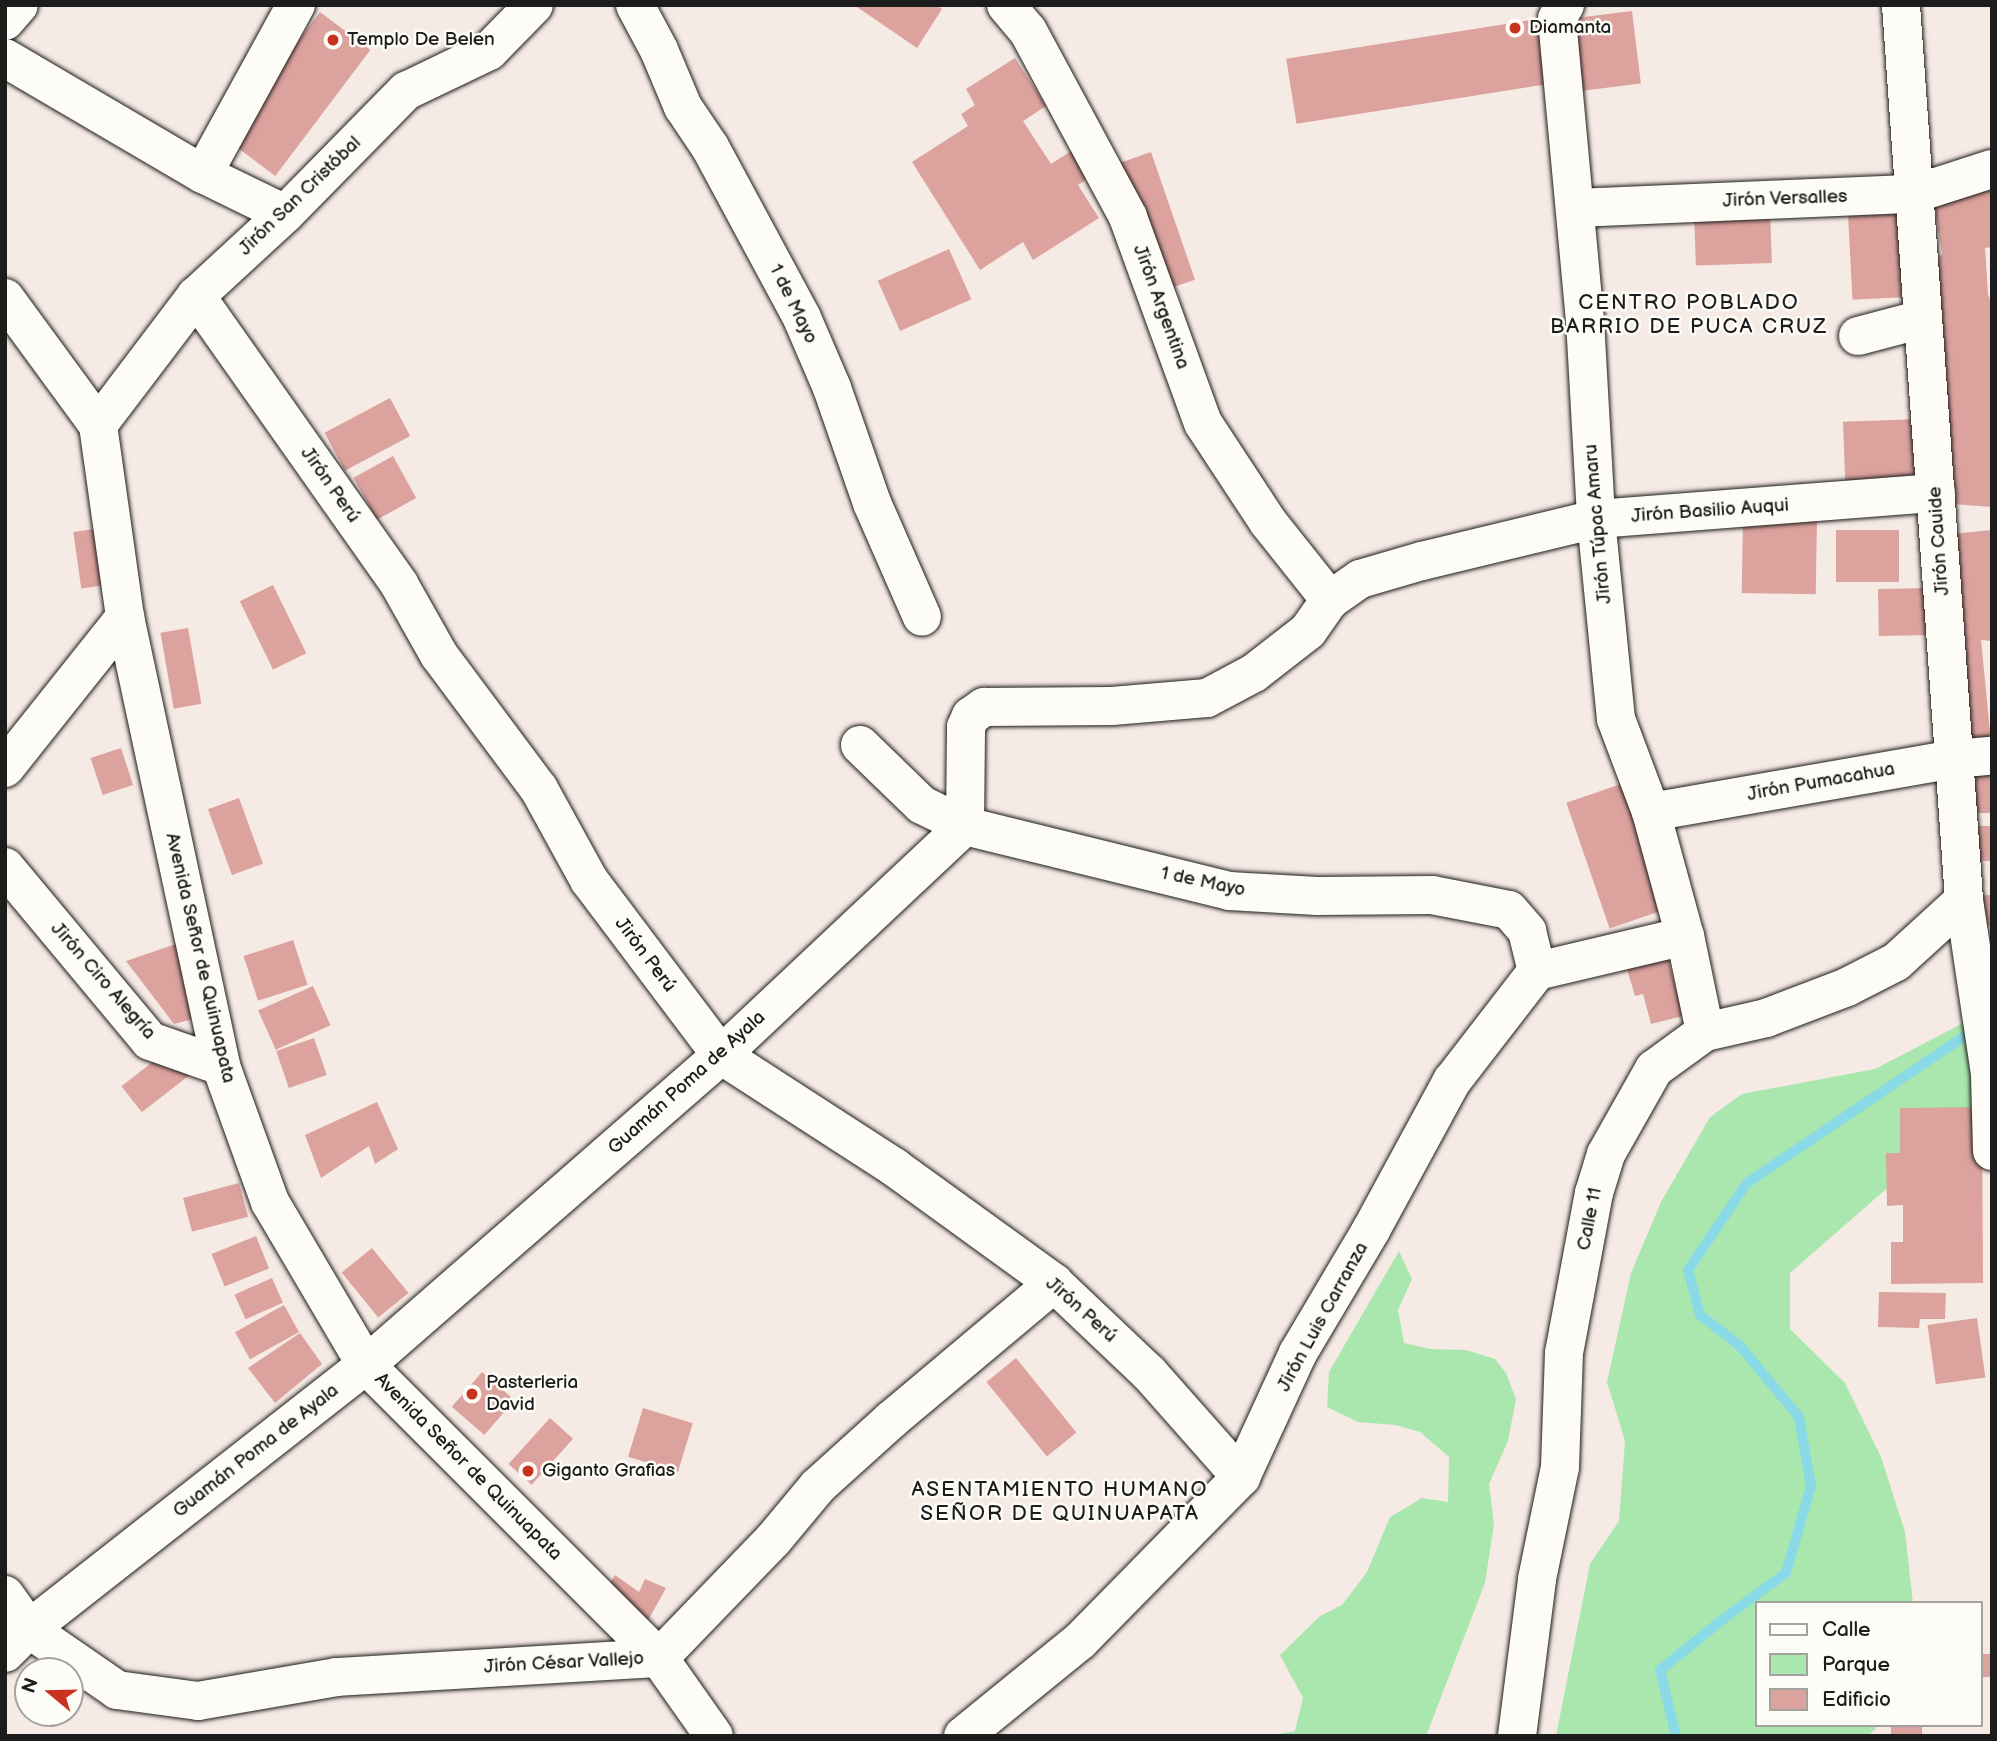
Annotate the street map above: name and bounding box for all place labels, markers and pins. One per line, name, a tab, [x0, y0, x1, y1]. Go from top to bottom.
place label: Diamanta	[1529, 17, 1611, 39]
marker: Diamanta	[1507, 20, 1523, 36]
place label: Templo De Belen	[347, 29, 495, 51]
marker: Templo De Belen	[325, 32, 341, 48]
place label: Pasterleria David	[486, 1372, 578, 1416]
marker: Pasterleria David	[464, 1386, 480, 1402]
place label: Giganto Grafias	[542, 1460, 675, 1482]
marker: Giganto Grafias	[520, 1463, 536, 1479]

